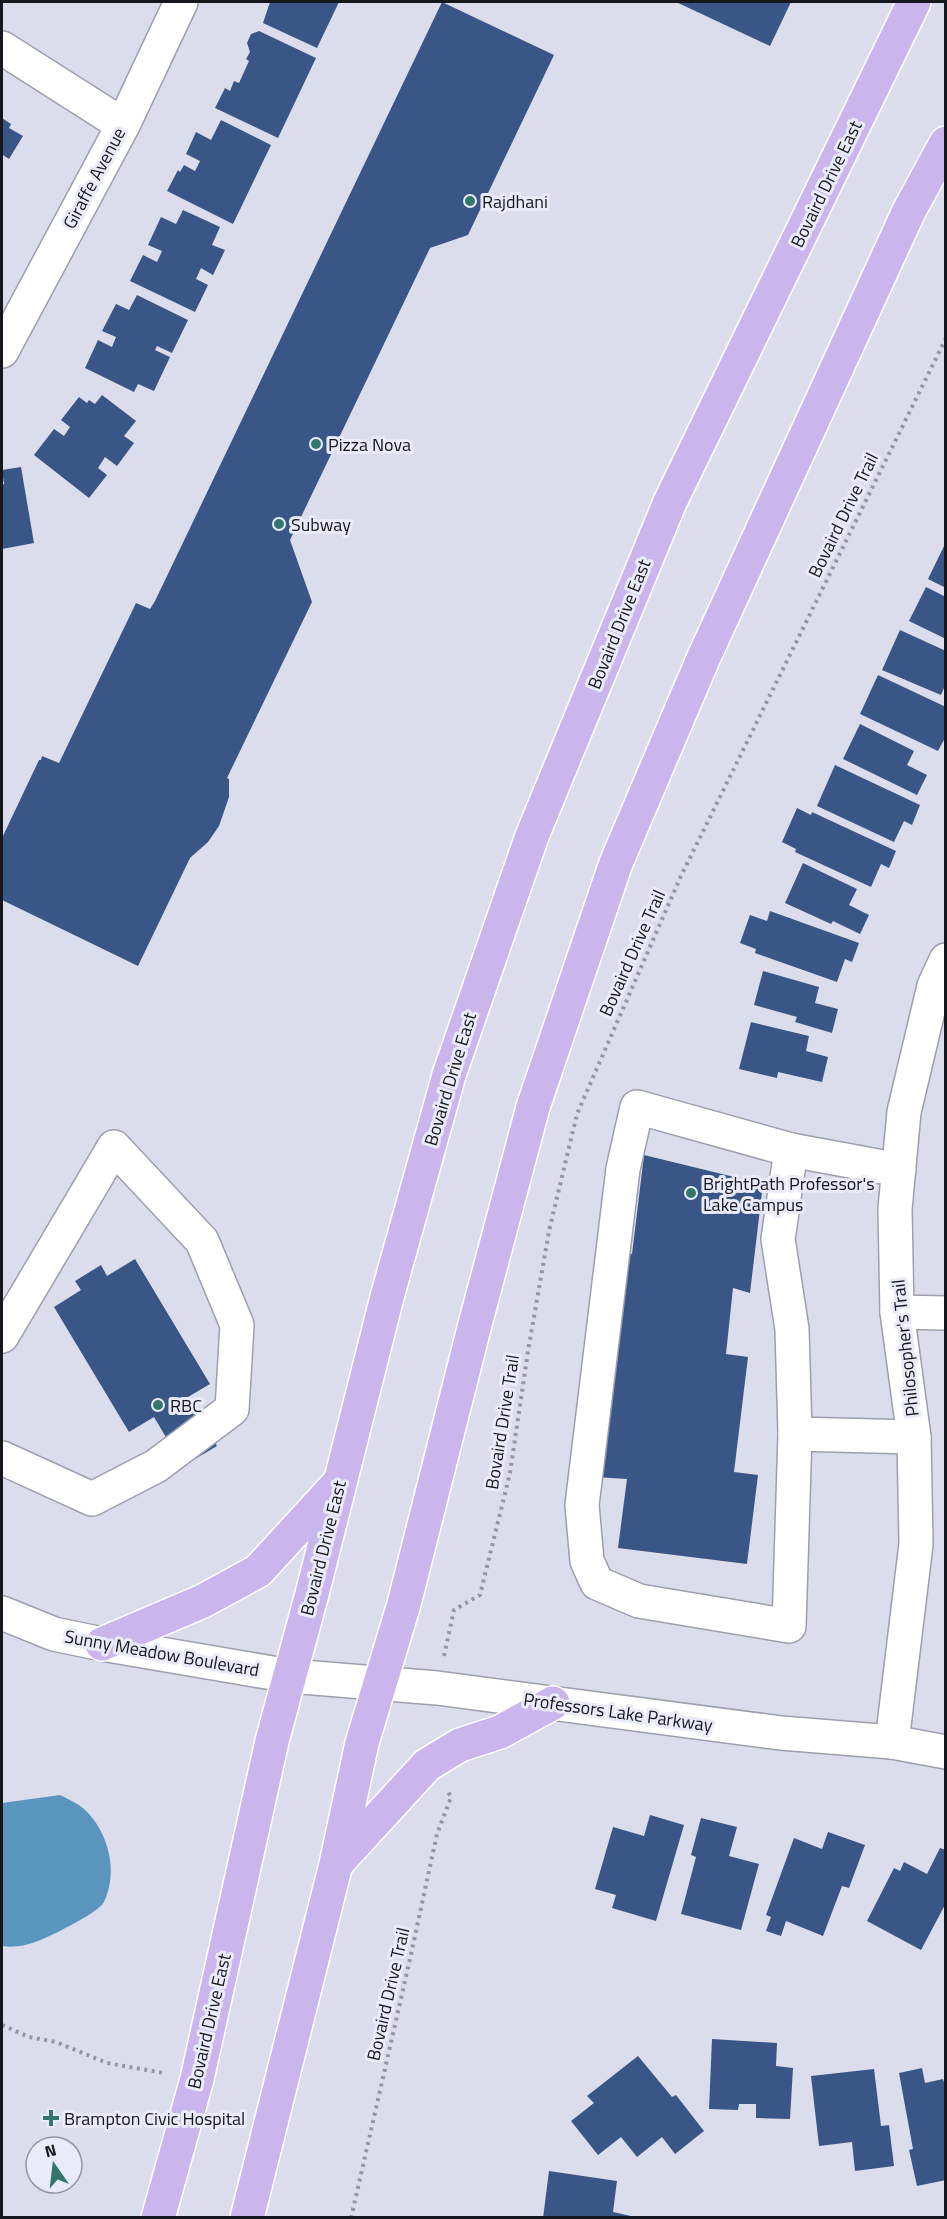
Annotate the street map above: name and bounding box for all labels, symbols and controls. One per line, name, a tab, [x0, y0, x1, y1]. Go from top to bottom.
street label: Bovaird Drive East	[784, 115, 869, 252]
street label: Giraffe Avenue	[56, 122, 132, 234]
place label: Rajdhani	[482, 188, 548, 215]
marker: Rajdhani	[463, 194, 477, 208]
place label: Pizza Nova	[328, 431, 411, 458]
marker: Pizza Nova	[309, 437, 323, 451]
street label: Bovaird Drive Trail	[801, 448, 885, 582]
place label: Subway	[291, 511, 351, 538]
marker: Subway	[272, 517, 286, 531]
street label: Bovaird Drive East	[581, 554, 658, 693]
street label: Bovaird Drive Trail	[592, 885, 672, 1021]
street label: Bovaird Drive East	[417, 1008, 483, 1149]
place label: BrightPath Professor's Lake Campus	[703, 1170, 875, 1218]
marker: BrightPath Professor's Lake Campus	[684, 1186, 698, 1200]
street label: Philosopher's Trail	[884, 1278, 926, 1418]
street label: Bovaird Drive Trail	[478, 1353, 526, 1491]
place label: RBC	[170, 1392, 202, 1419]
marker: RBC	[151, 1398, 165, 1412]
street label: Bovaird Drive East	[293, 1477, 353, 1618]
street label: Sunny Meadow Boulevard	[63, 1623, 261, 1683]
street label: Professors Lake Parkway	[522, 1685, 715, 1739]
street label: Bovaird Drive Trail	[360, 1925, 416, 2063]
street label: Bovaird Drive East	[180, 1950, 238, 2091]
place label: Brampton Civic Hospital	[64, 2105, 245, 2132]
marker: Brampton Civic Hospital	[42, 2109, 60, 2127]
north arrow	[24, 2135, 84, 2195]
text: N	[42, 2137, 59, 2163]

